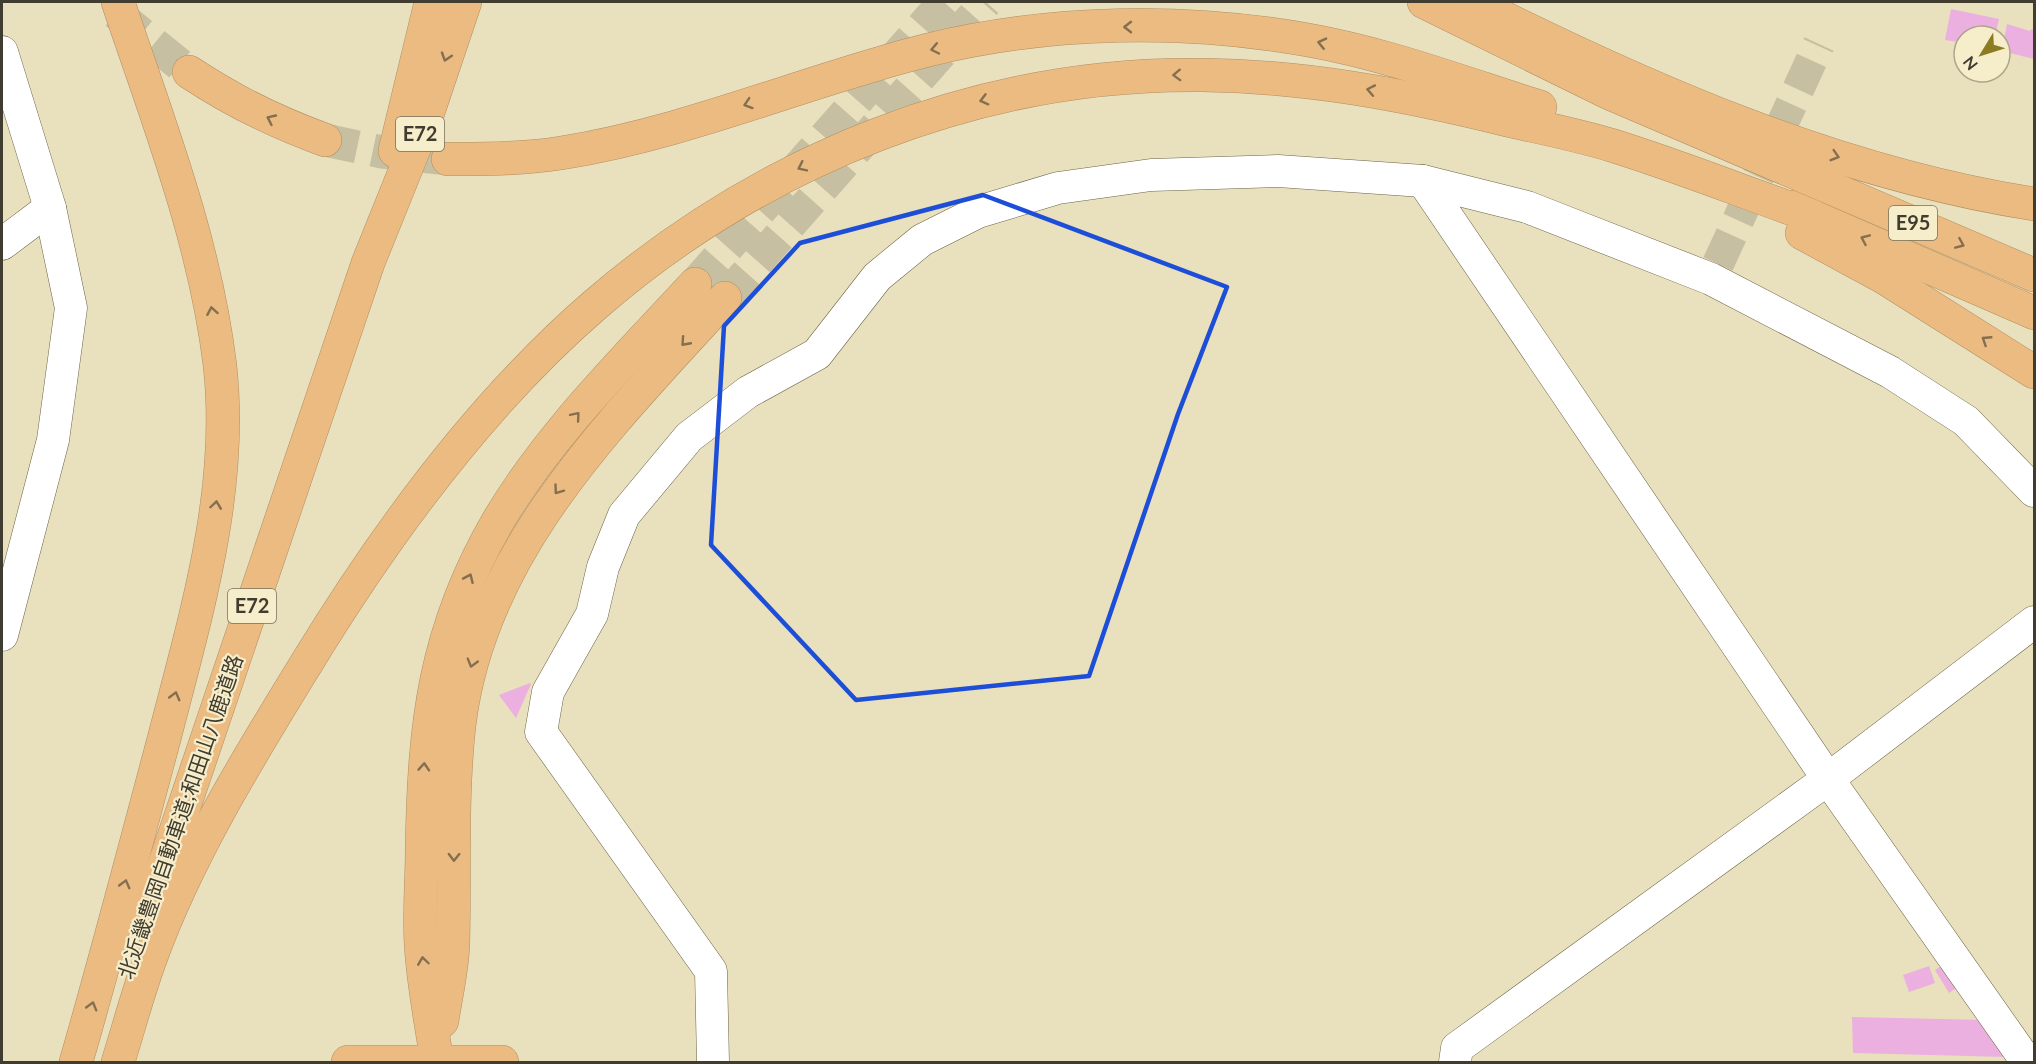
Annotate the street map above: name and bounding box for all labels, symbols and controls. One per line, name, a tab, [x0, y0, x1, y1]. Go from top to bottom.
one-way arrow	[1124, 21, 1133, 33]
north arrow	[1952, 24, 2012, 84]
one-way arrow	[1317, 38, 1327, 51]
one-way arrow	[930, 42, 940, 55]
one-way arrow	[441, 51, 454, 62]
text: N	[1959, 53, 1981, 74]
one-way arrow	[1173, 69, 1182, 82]
one-way arrow	[1367, 84, 1377, 97]
one-way arrow	[980, 93, 990, 106]
one-way arrow	[743, 96, 754, 109]
one-way arrow	[266, 115, 277, 127]
road number: E72	[396, 117, 444, 151]
one-way arrow	[1829, 149, 1840, 161]
one-way arrow	[797, 160, 808, 172]
road number: E95	[1889, 206, 1937, 240]
one-way arrow	[1861, 234, 1872, 246]
one-way arrow	[1954, 237, 1965, 249]
one-way arrow	[206, 307, 219, 317]
one-way arrow	[681, 335, 692, 346]
one-way arrow	[1981, 337, 1992, 348]
one-way arrow	[569, 412, 580, 423]
one-way arrow	[555, 483, 566, 494]
one-way arrow	[209, 501, 221, 510]
one-way arrow	[462, 574, 474, 585]
road number: E72	[228, 589, 276, 623]
street label: 北近畿豊岡自動車道;和田山八鹿道路	[112, 651, 247, 982]
one-way arrow	[467, 657, 479, 668]
one-way arrow	[168, 691, 180, 702]
one-way arrow	[417, 762, 430, 771]
one-way arrow	[448, 852, 460, 861]
one-way arrow	[118, 880, 131, 890]
one-way arrow	[418, 957, 430, 966]
one-way arrow	[85, 1001, 97, 1012]

